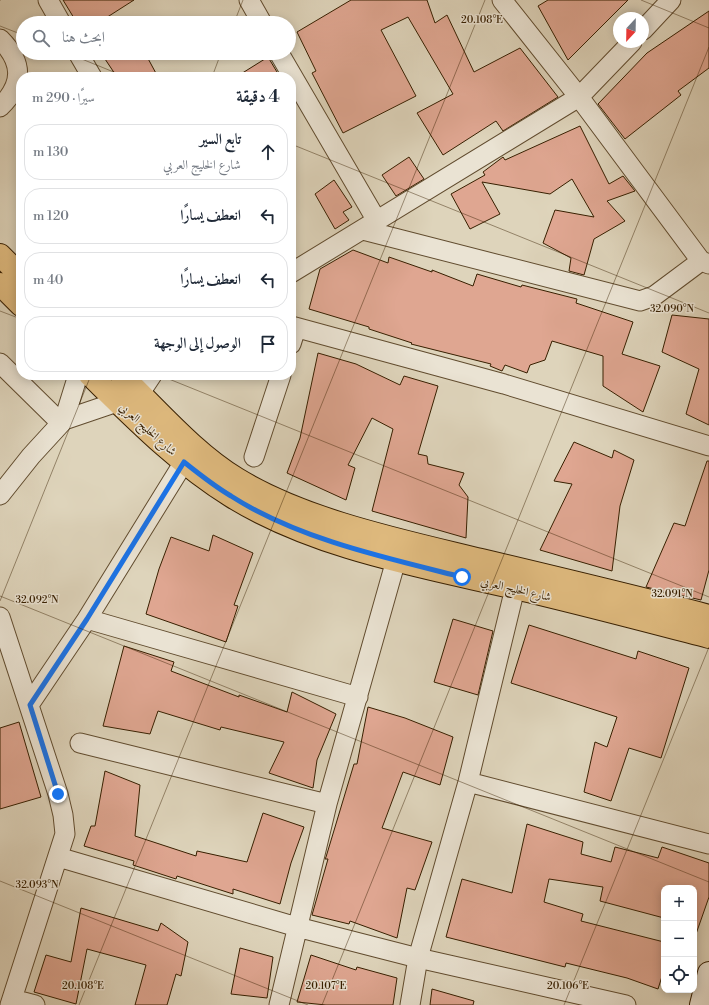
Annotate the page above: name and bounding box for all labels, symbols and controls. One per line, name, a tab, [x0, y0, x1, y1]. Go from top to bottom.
north arrow	[613, 12, 649, 48]
text: 20.108°E	[461, 14, 503, 26]
search box	[16, 16, 296, 60]
icon: search	[30, 27, 52, 49]
text: ابحث هنا	[62, 28, 105, 47]
text: 4 دقيقة	[236, 86, 280, 108]
text: سيرًا · 290 m	[32, 90, 95, 106]
text: تابع السير	[199, 130, 241, 149]
icon: ahead	[257, 141, 279, 163]
text: 130 m	[33, 144, 68, 160]
text: شارع الخليج العربي	[163, 157, 241, 173]
icon: left	[257, 205, 279, 227]
text: انعطف يسارًا	[180, 206, 241, 225]
text: 120 m	[33, 208, 69, 224]
icon: left	[257, 269, 279, 291]
text: انعطف يسارًا	[180, 270, 241, 289]
text: 40 m	[33, 272, 63, 288]
text: 32.090°N	[650, 303, 694, 315]
icon: arrive	[257, 333, 279, 355]
text: الوصول إلى الوجهة	[154, 334, 241, 353]
street label: شارع الخليج العربي	[114, 400, 180, 461]
route start	[453, 568, 471, 586]
street label: شارع الخليج العربي	[478, 574, 553, 608]
text: 32.091°N	[651, 588, 693, 600]
text: 32.092°N	[16, 594, 59, 606]
route end	[49, 785, 67, 803]
text: 32.093°N	[16, 879, 59, 891]
map controls	[661, 885, 697, 993]
button: +	[661, 885, 697, 921]
button: −	[661, 921, 697, 957]
button: locate	[661, 957, 697, 993]
text: 20.108°E	[62, 980, 104, 992]
text: 20.107°E	[306, 980, 346, 992]
text: 20.106°E	[547, 980, 589, 992]

